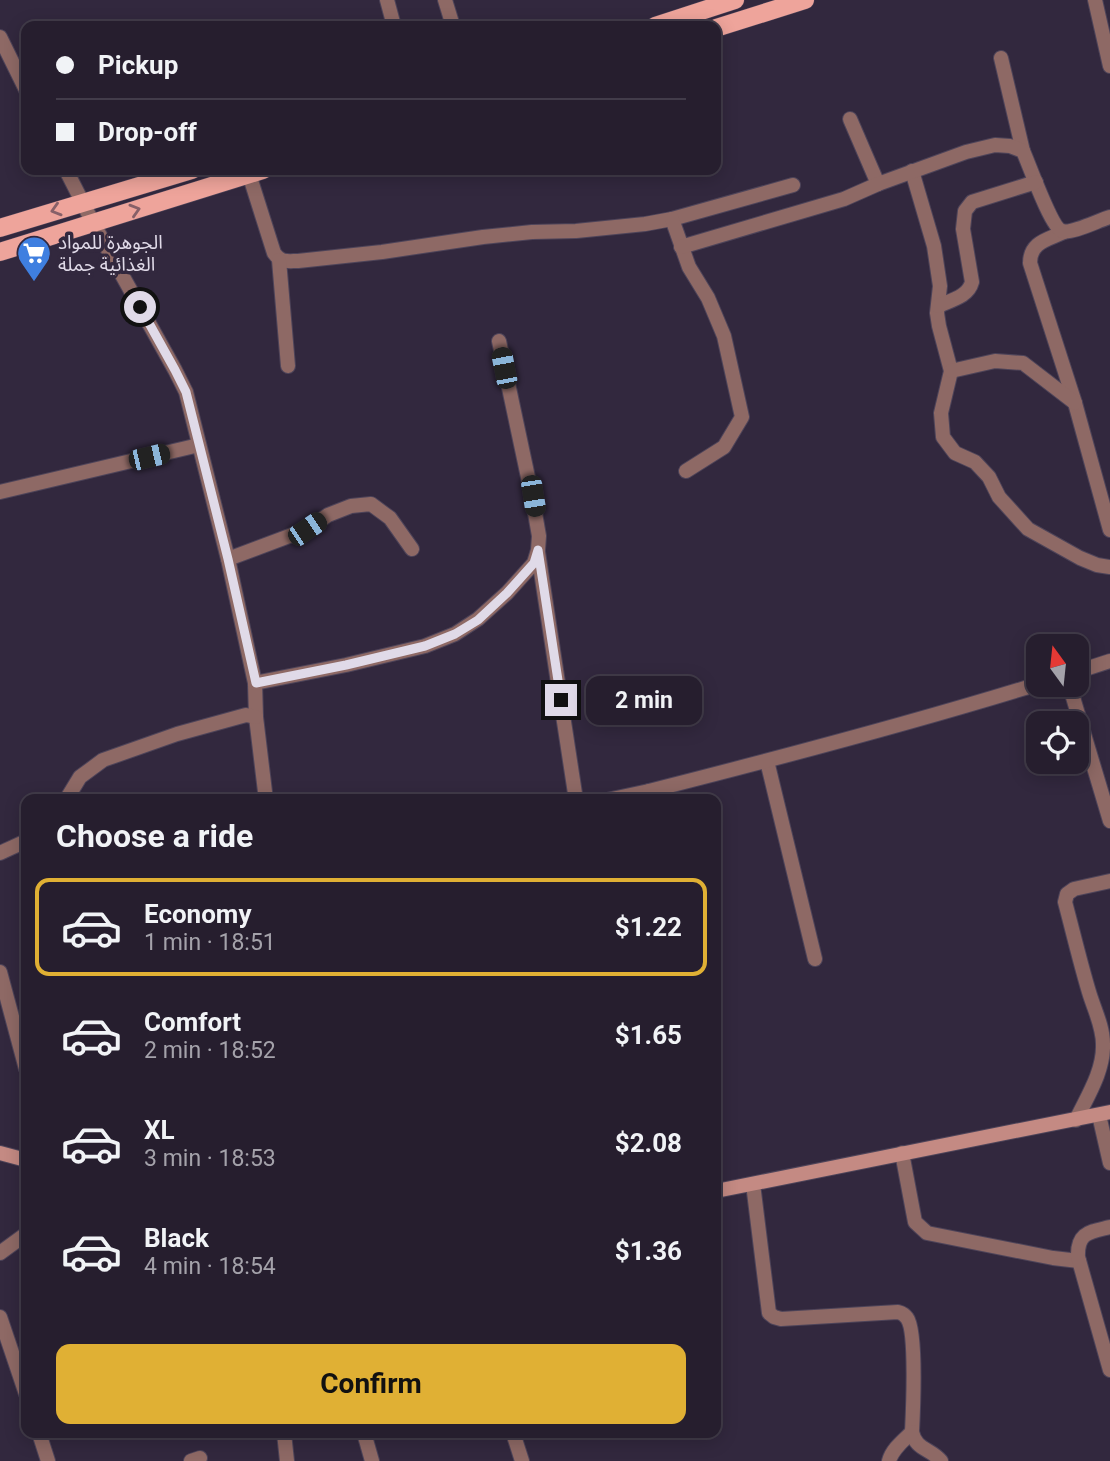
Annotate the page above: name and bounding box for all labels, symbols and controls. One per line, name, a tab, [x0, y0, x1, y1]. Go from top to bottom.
text: Pickup	[98, 50, 178, 80]
text: Drop-off	[98, 117, 197, 147]
one-way arrow	[50, 202, 62, 216]
one-way arrow	[129, 203, 141, 218]
place label: الجوهرة للمواد الغذائية جملة	[58, 231, 163, 276]
supermarket icon: الجوهرة للمواد الغذائية جملة	[15, 234, 53, 283]
route start	[124, 291, 156, 323]
car	[490, 345, 519, 391]
car	[127, 442, 172, 472]
car	[520, 474, 547, 518]
car	[284, 509, 331, 549]
north arrow	[1026, 634, 1088, 696]
map controls	[1026, 634, 1089, 774]
callout: 2 min	[586, 676, 701, 724]
route end	[545, 684, 577, 716]
text: 2 min	[615, 687, 673, 714]
button: locate	[1026, 711, 1089, 774]
text: Choose a ride	[56, 817, 253, 855]
icon: car	[60, 896, 123, 959]
text: Economy	[144, 899, 251, 929]
text: $1.22	[615, 912, 682, 942]
text: 1 min · 18:51	[144, 929, 276, 956]
icon: car	[60, 1004, 123, 1067]
text: Comfort	[144, 1007, 241, 1037]
text: $1.65	[615, 1020, 682, 1050]
text: 2 min · 18:52	[144, 1037, 276, 1064]
icon: car	[60, 1112, 123, 1175]
text: XL	[144, 1115, 175, 1145]
text: $2.08	[615, 1128, 682, 1158]
text: 3 min · 18:53	[144, 1145, 276, 1172]
icon: car	[60, 1220, 123, 1283]
text: Black	[144, 1223, 209, 1253]
text: $1.36	[615, 1236, 682, 1266]
text: 4 min · 18:54	[144, 1253, 276, 1280]
button: Confirm	[56, 1344, 686, 1424]

